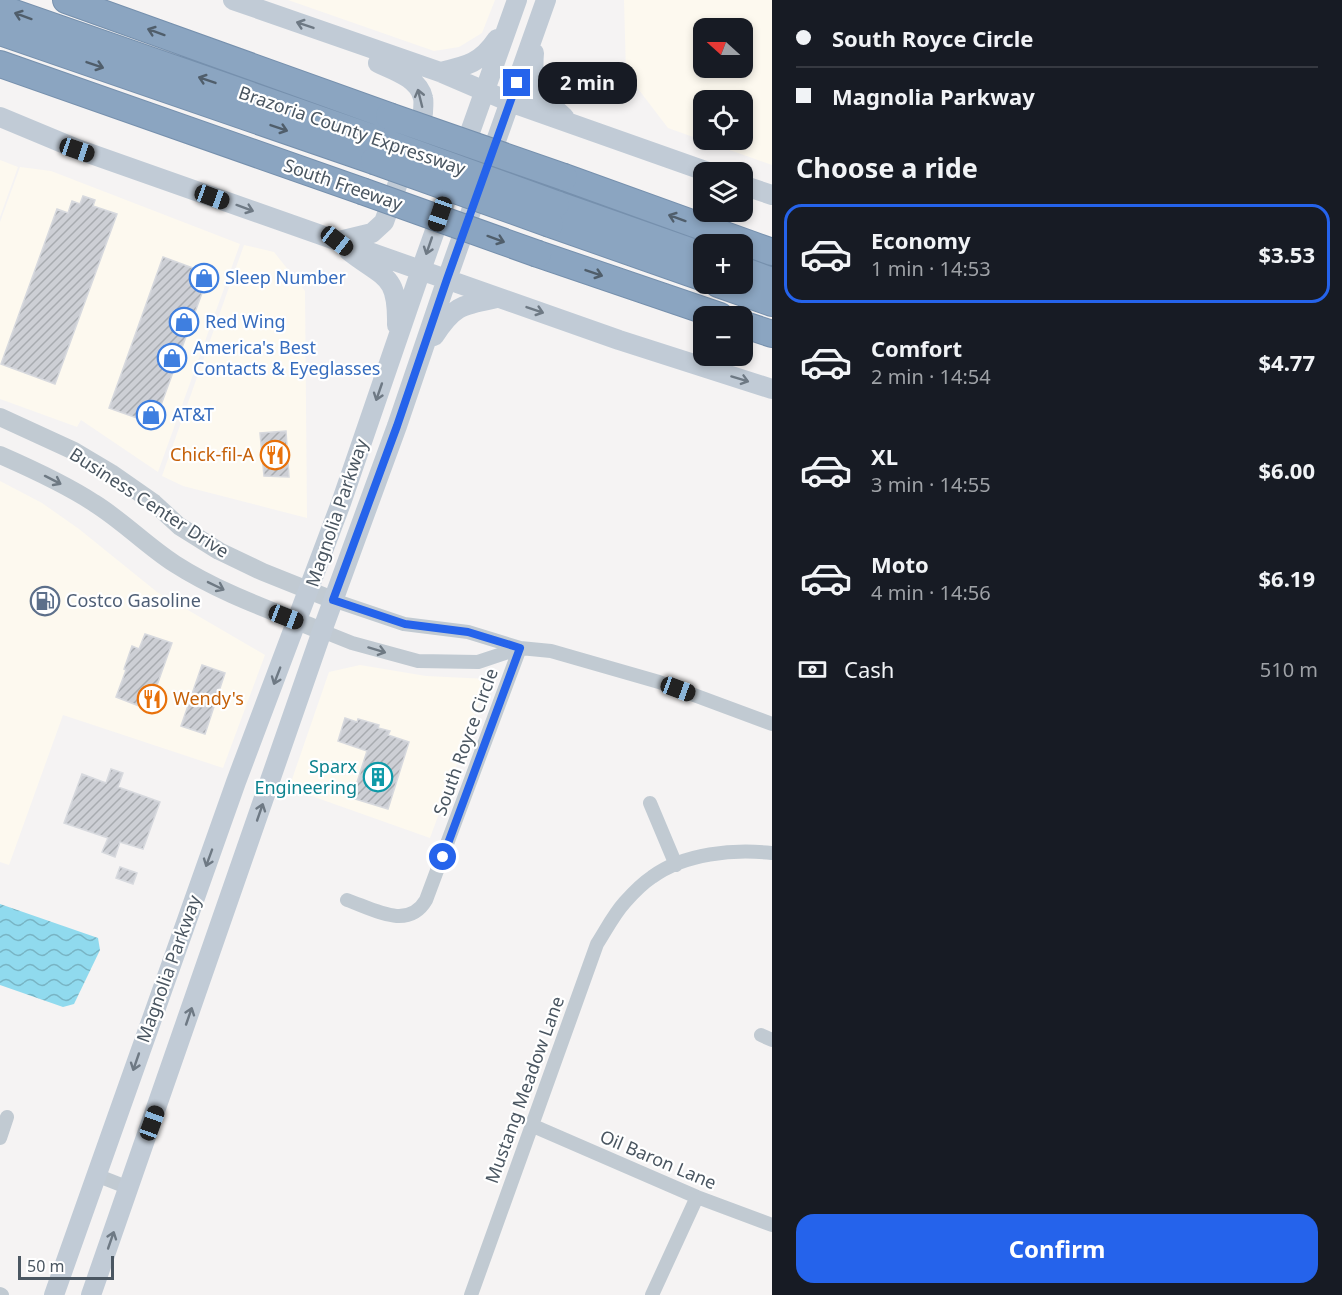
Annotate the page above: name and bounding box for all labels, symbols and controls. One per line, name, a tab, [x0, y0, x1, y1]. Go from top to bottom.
one-way arrow	[14, 10, 33, 21]
north arrow	[693, 18, 753, 78]
map controls	[693, 18, 753, 366]
one-way arrow	[296, 19, 315, 30]
text: South Royce Circle	[832, 23, 1033, 53]
one-way arrow	[147, 26, 166, 37]
one-way arrow	[85, 60, 104, 71]
callout: 2 min	[538, 62, 637, 104]
route end	[503, 69, 530, 96]
text: 2 min	[560, 69, 615, 96]
one-way arrow	[199, 74, 217, 85]
street label: Brazoria County Expressway	[236, 80, 470, 180]
text: Magnolia Parkway	[832, 81, 1035, 111]
one-way arrow	[414, 89, 426, 108]
button: locate	[693, 90, 753, 150]
one-way arrow	[270, 124, 288, 135]
car	[57, 136, 97, 164]
text: Choose a ride	[796, 149, 978, 186]
street label: South Freeway	[281, 153, 407, 216]
button: layers	[693, 162, 753, 222]
car	[192, 182, 232, 212]
car	[426, 194, 454, 234]
one-way arrow	[235, 204, 253, 215]
one-way arrow	[669, 212, 687, 223]
car	[317, 223, 357, 259]
text: Economy	[871, 225, 970, 255]
icon: car	[799, 227, 853, 281]
button: +	[693, 234, 753, 294]
one-way arrow	[487, 235, 505, 246]
one-way arrow	[423, 236, 434, 254]
text: $3.53	[1258, 239, 1315, 269]
text: 1 min · 14:53	[871, 255, 991, 282]
shop icon: Sleep Number	[188, 262, 220, 294]
place label: Sleep Number	[225, 265, 346, 289]
one-way arrow	[584, 269, 603, 280]
shop icon: Red Wing	[168, 306, 200, 338]
one-way arrow	[525, 306, 544, 317]
button: −	[693, 306, 753, 366]
place label: Red Wing	[205, 309, 286, 333]
text: Comfort	[871, 333, 962, 363]
place label: America's Best Contacts & Eyeglasses	[193, 335, 380, 380]
icon: car	[799, 335, 853, 389]
shop icon: America's Best Contacts & Eyeglasses	[156, 342, 188, 374]
text: $4.77	[1258, 347, 1315, 377]
text: 2 min · 14:54	[871, 363, 991, 390]
one-way arrow	[730, 374, 749, 385]
one-way arrow	[372, 382, 383, 401]
shop icon: AT&T	[135, 399, 167, 431]
place label: AT&T	[172, 402, 214, 426]
street label: Magnolia Parkway	[299, 435, 373, 590]
restaurant icon: Chick-fil-A	[259, 439, 291, 471]
text: XL	[871, 441, 898, 471]
street label: Business Center Drive	[65, 442, 234, 563]
place label: Chick-fil-A	[170, 442, 254, 466]
icon: car	[799, 443, 853, 497]
text: $6.00	[1258, 455, 1315, 485]
text: 3 min · 14:55	[871, 471, 991, 498]
one-way arrow	[44, 474, 62, 486]
text: Moto	[871, 549, 929, 579]
icon: car	[799, 551, 853, 605]
text: $6.19	[1258, 563, 1315, 593]
text: 4 min · 14:56	[871, 579, 991, 606]
one-way arrow	[207, 580, 225, 592]
fuel station icon: Costco Gasoline	[29, 585, 61, 617]
place label: Costco Gasoline	[66, 588, 201, 612]
car	[266, 602, 306, 632]
one-way arrow	[367, 645, 386, 656]
icon: cash	[796, 653, 829, 686]
text: Cash	[844, 654, 894, 684]
text: 510 m	[1260, 656, 1318, 683]
street label: South Royce Circle	[427, 665, 503, 819]
one-way arrow	[271, 666, 282, 685]
car	[658, 674, 698, 704]
restaurant icon: Wendy's	[136, 683, 168, 715]
place label: Wendy's	[173, 686, 244, 710]
place label: Sparx Engineering	[254, 754, 357, 799]
building icon: Sparx Engineering	[362, 761, 394, 793]
one-way arrow	[255, 803, 266, 822]
route start	[429, 843, 456, 870]
one-way arrow	[202, 849, 213, 867]
street label: Magnolia Parkway	[130, 891, 206, 1046]
street label: Mustang Meadow Lane	[479, 993, 569, 1186]
one-way arrow	[184, 1007, 195, 1026]
one-way arrow	[129, 1052, 140, 1071]
car	[137, 1103, 167, 1143]
street label: Oil Baron Lane	[596, 1124, 720, 1194]
button: Confirm	[796, 1214, 1318, 1283]
one-way arrow	[106, 1231, 117, 1250]
scale bar	[18, 1253, 114, 1280]
text: 50 m	[27, 1255, 64, 1277]

